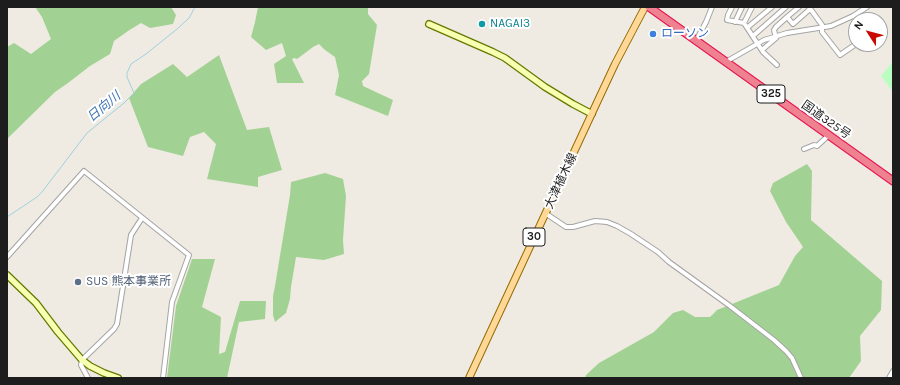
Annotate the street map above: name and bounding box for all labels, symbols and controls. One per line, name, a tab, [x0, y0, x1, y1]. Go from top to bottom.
north arrow	[848, 12, 888, 52]
place label: NAGAI3	[490, 17, 530, 31]
text: N	[851, 18, 866, 32]
marker: NAGAI3	[477, 19, 487, 29]
place label: ローソン	[661, 27, 709, 41]
marker: ローソン	[648, 29, 658, 39]
road number: 325	[757, 85, 785, 103]
water label: 日向川	[84, 88, 124, 126]
street label: 国道325号	[799, 98, 853, 142]
street label: 大津植木線	[542, 151, 580, 211]
road number: 30	[523, 228, 545, 246]
place label: SUS 熊本事業所	[86, 275, 171, 289]
marker: SUS 熊本事業所	[73, 277, 83, 287]

